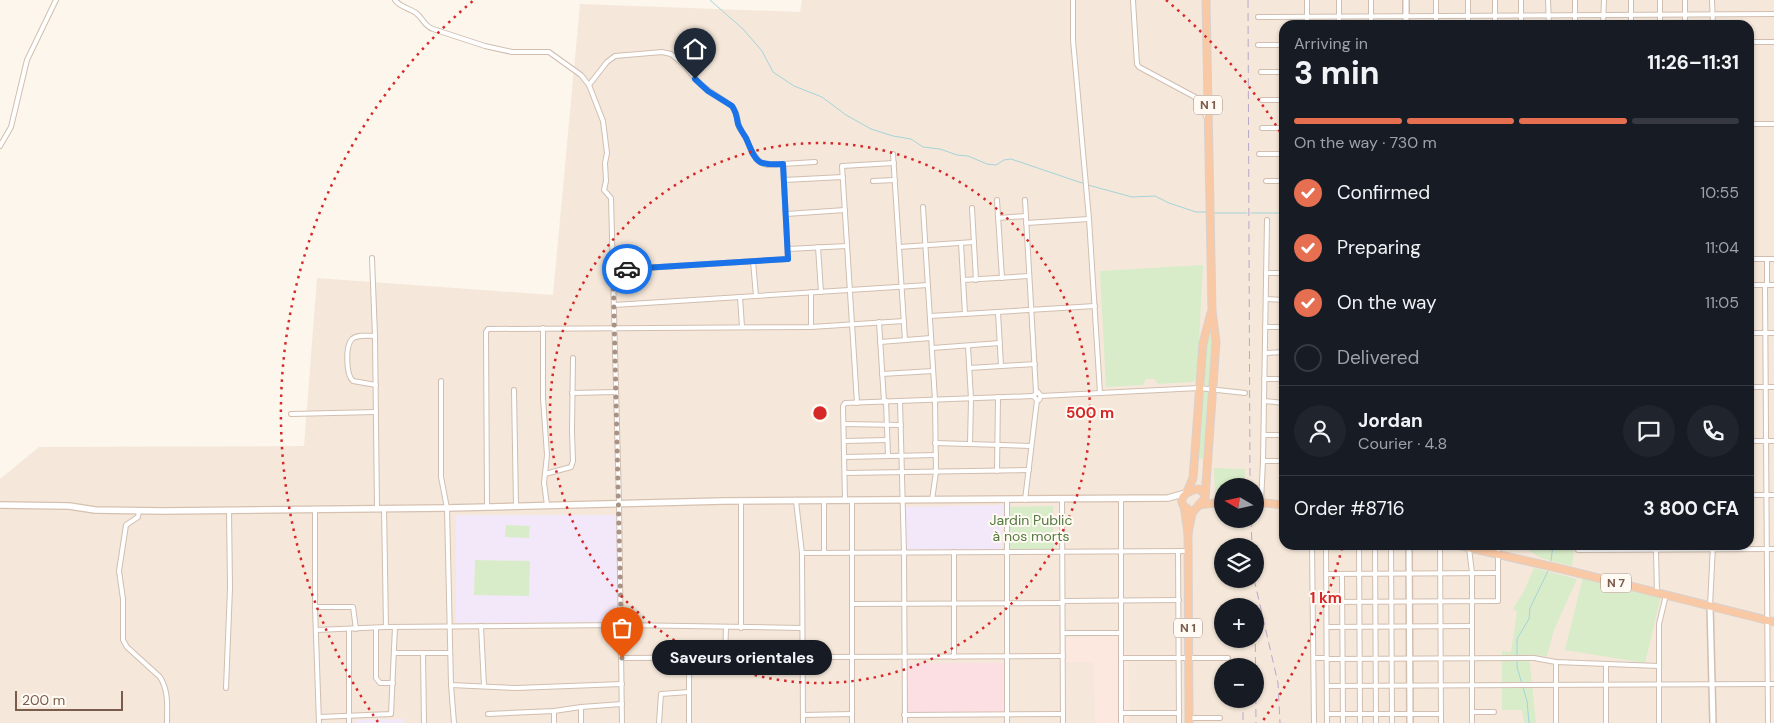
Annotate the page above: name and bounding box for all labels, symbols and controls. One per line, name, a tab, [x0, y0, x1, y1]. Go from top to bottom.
pin	[674, 28, 716, 79]
text: Arriving in	[1294, 33, 1368, 54]
icon: home	[681, 35, 709, 63]
text: 11:26–11:31	[1647, 50, 1739, 75]
text: 3 min	[1294, 52, 1379, 94]
road number: N 1	[1194, 96, 1222, 114]
text: On the way · 730 m	[1294, 132, 1437, 153]
icon: check	[1294, 179, 1322, 207]
text: Confirmed	[1337, 180, 1430, 205]
text: 10:55	[1700, 182, 1739, 203]
icon: check	[1294, 234, 1322, 262]
text: Preparing	[1337, 235, 1421, 260]
text: 11:04	[1705, 237, 1739, 258]
courier	[602, 244, 652, 294]
icon: car	[613, 255, 641, 283]
icon: check	[1294, 289, 1322, 317]
text: On the way	[1337, 290, 1437, 315]
text: 11:05	[1705, 292, 1739, 313]
text: Delivered	[1337, 345, 1419, 370]
text: 500 m	[1066, 403, 1114, 423]
centre of rings	[811, 404, 829, 422]
button: person	[1294, 405, 1346, 457]
button: chat	[1623, 405, 1675, 457]
button: phone	[1687, 405, 1739, 457]
text: Jordan	[1358, 408, 1423, 433]
text: Courier · 4.8	[1358, 433, 1447, 454]
north arrow	[1214, 478, 1264, 528]
map controls	[1214, 478, 1264, 708]
text: Order #8716	[1294, 496, 1405, 521]
text: 3 800 CFA	[1643, 496, 1739, 521]
park label: Jardin Public à nos morts	[990, 511, 1072, 545]
button: layers	[1214, 538, 1264, 588]
road number: N 7	[1601, 574, 1631, 592]
text: 1 km	[1310, 588, 1342, 608]
button: +	[1214, 598, 1264, 648]
pin	[601, 607, 643, 658]
icon: bag	[608, 614, 636, 642]
road number: N 1	[1174, 618, 1202, 638]
callout: Saveurs orientales	[652, 640, 832, 676]
text: Saveurs orientales	[670, 647, 814, 668]
button: −	[1214, 658, 1264, 708]
scale bar	[15, 688, 122, 711]
text: 200 m	[22, 691, 65, 709]

